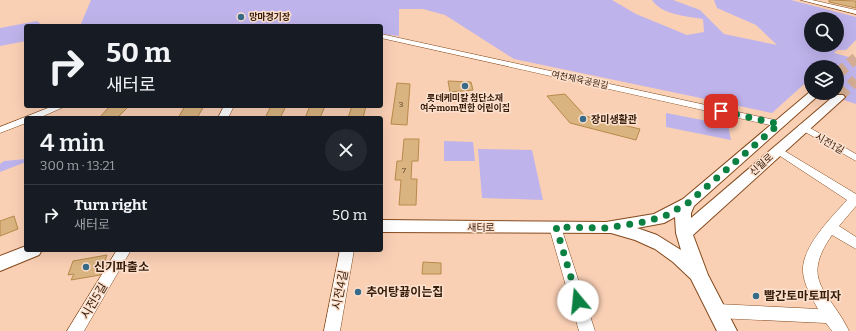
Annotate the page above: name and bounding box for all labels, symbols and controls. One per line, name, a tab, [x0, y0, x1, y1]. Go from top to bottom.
marker: 망마경기장	[236, 12, 246, 22]
place label: 망마경기장	[249, 12, 290, 22]
map controls	[804, 12, 844, 100]
button: search	[804, 12, 844, 52]
text: 50 m	[106, 36, 171, 69]
icon: right	[40, 40, 92, 92]
button: layers	[804, 60, 844, 100]
street label: 여천체육공원길	[551, 68, 610, 91]
text: 새터로	[106, 74, 156, 96]
marker: 롯데케미칼 첨단소재 여수mom편한 어린이집	[460, 81, 470, 91]
place label: 롯데케미칼 첨단소재 여수mom편한 어린이집	[420, 93, 510, 113]
pin	[704, 94, 738, 128]
house number: 3	[399, 100, 404, 109]
icon: arrive	[710, 100, 732, 122]
place label: 장미생활관	[591, 113, 637, 126]
marker: 장미생활관	[578, 114, 588, 124]
text: 4 min	[40, 129, 105, 157]
button: close	[325, 129, 367, 171]
street label: 시전1길	[813, 131, 846, 157]
street label: 신월로	[747, 151, 776, 178]
text: 300 m · 13:21	[40, 158, 115, 173]
house number: 7	[402, 166, 406, 175]
text: Turn right	[74, 196, 147, 214]
icon: right	[40, 204, 62, 226]
text: 50 m	[332, 206, 367, 224]
text: 새터로	[74, 217, 110, 232]
street label: 새터로	[467, 222, 495, 234]
place label: 신기파출소	[94, 260, 149, 274]
marker: 신기파출소	[81, 262, 91, 272]
street label: 시전4길	[329, 269, 351, 311]
street label: 시전5길	[78, 280, 110, 322]
position arrow	[557, 280, 599, 322]
place label: 추어탕끓이는집	[366, 285, 443, 299]
marker: 추어탕끓이는집	[353, 287, 363, 297]
place label: 빨간토마토피자	[764, 289, 841, 303]
marker: 빨간토마토피자	[751, 291, 761, 301]

